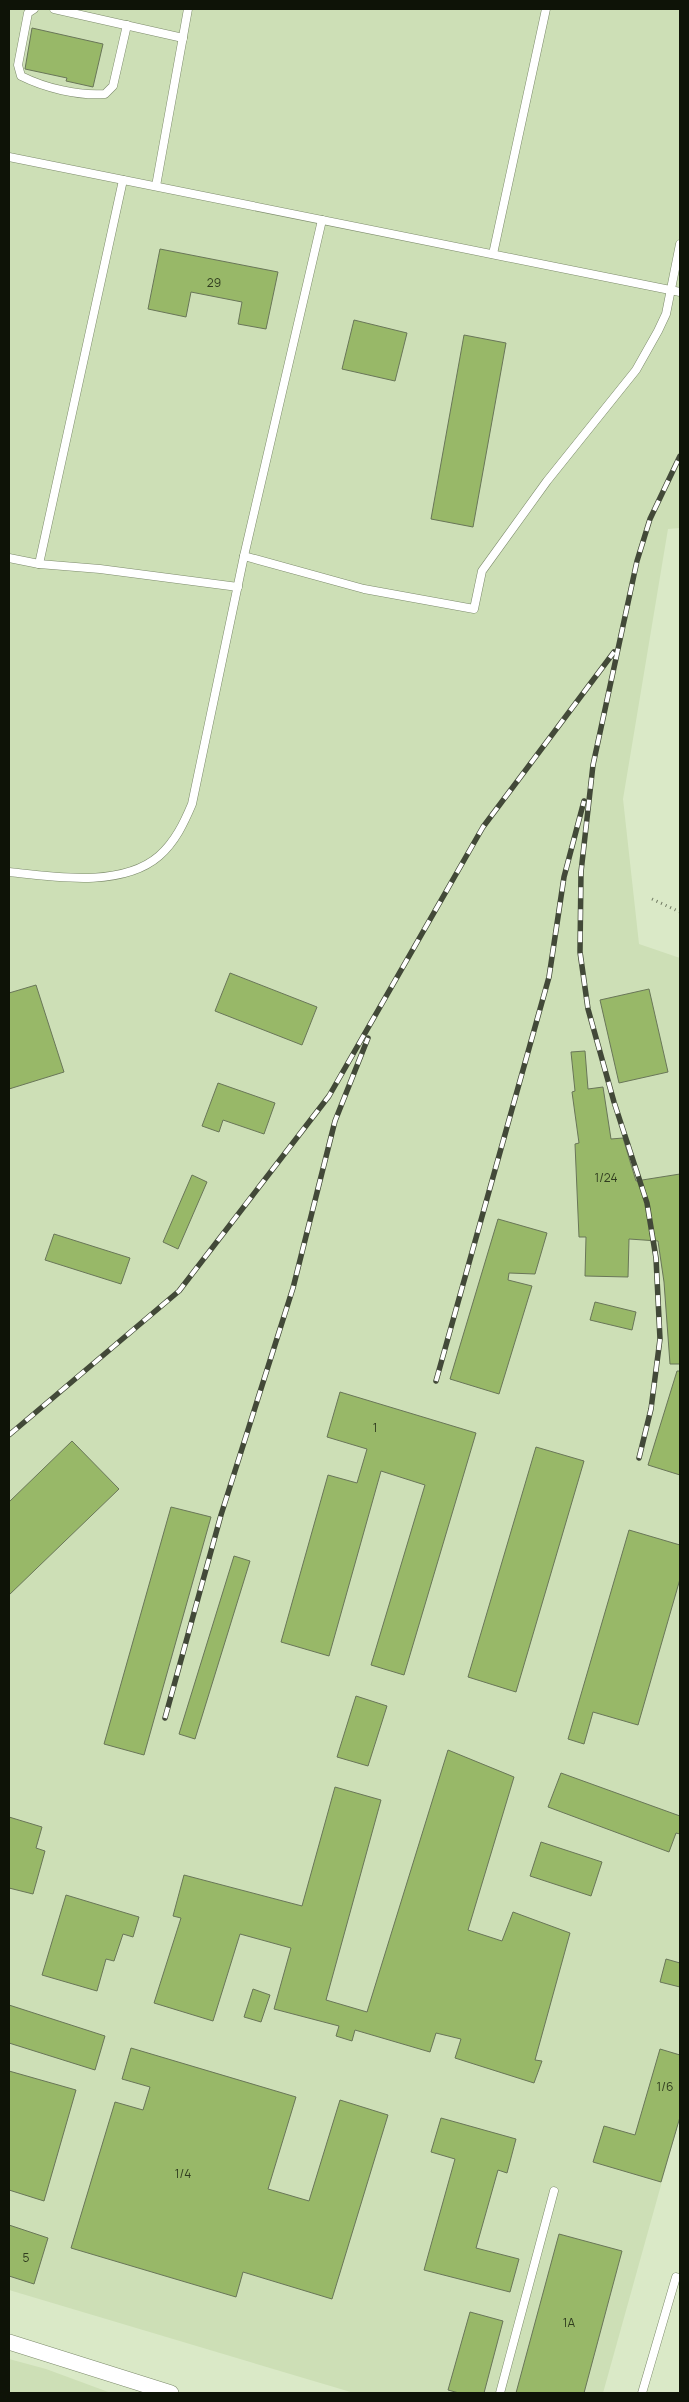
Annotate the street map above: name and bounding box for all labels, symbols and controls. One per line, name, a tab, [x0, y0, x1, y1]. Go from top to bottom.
house number: 29	[207, 274, 221, 291]
house number: 1/24	[594, 1169, 618, 1186]
house number: 1	[373, 1419, 377, 1436]
house number: 1/6	[657, 2078, 673, 2095]
house number: 1/4	[175, 2165, 191, 2182]
house number: 5	[23, 2249, 30, 2266]
house number: 1А	[563, 2314, 576, 2331]

